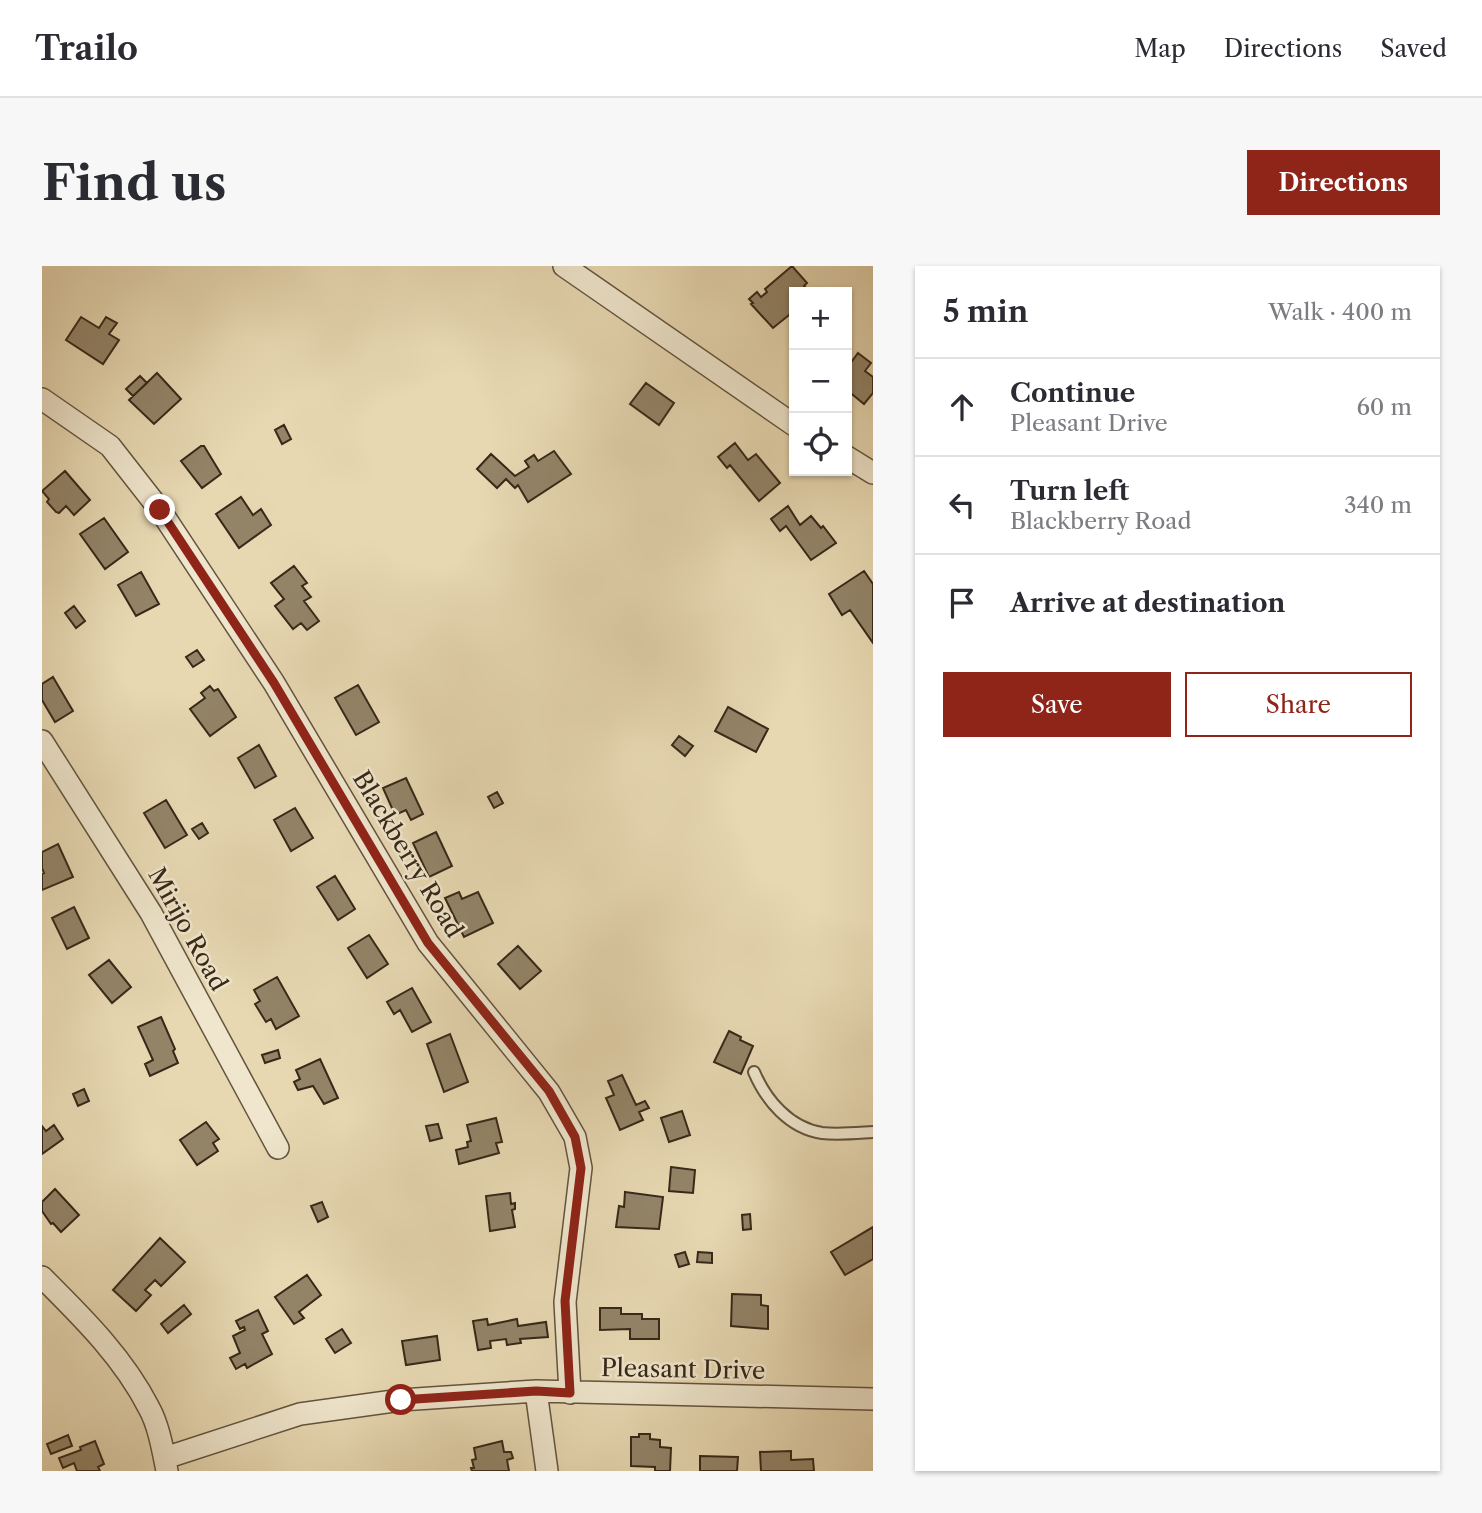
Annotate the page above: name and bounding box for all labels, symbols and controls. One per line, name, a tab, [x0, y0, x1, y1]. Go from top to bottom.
text: Trailo	[35, 28, 138, 69]
text: Map	[1134, 34, 1186, 63]
text: Directions	[1224, 34, 1342, 63]
text: Saved	[1380, 34, 1447, 63]
button: Directions	[1247, 150, 1440, 215]
text: Find us	[42, 152, 226, 213]
map controls	[789, 287, 852, 476]
button: +	[789, 287, 852, 350]
text: 5 min	[943, 293, 1028, 330]
text: Walk · 400 m	[1268, 298, 1412, 326]
button: −	[789, 350, 852, 413]
text: Continue	[1010, 377, 1135, 409]
icon: ahead	[943, 388, 981, 426]
text: 60 m	[1356, 393, 1412, 421]
text: Pleasant Drive	[1010, 409, 1168, 437]
button: locate	[789, 413, 852, 476]
text: Turn left	[1010, 475, 1129, 507]
icon: left	[943, 486, 981, 524]
text: 340 m	[1344, 491, 1412, 519]
route end	[144, 494, 175, 525]
text: Blackberry Road	[1010, 507, 1191, 535]
icon: arrive	[943, 584, 981, 622]
text: Arrive at destination	[1010, 587, 1285, 619]
button: Save	[943, 672, 1171, 737]
button: Share	[1185, 672, 1412, 737]
street label: Blackberry Road	[347, 765, 469, 943]
street label: Mirijo Road	[142, 862, 234, 996]
street label: Pleasant Drive	[601, 1353, 765, 1385]
route start	[385, 1384, 416, 1415]

